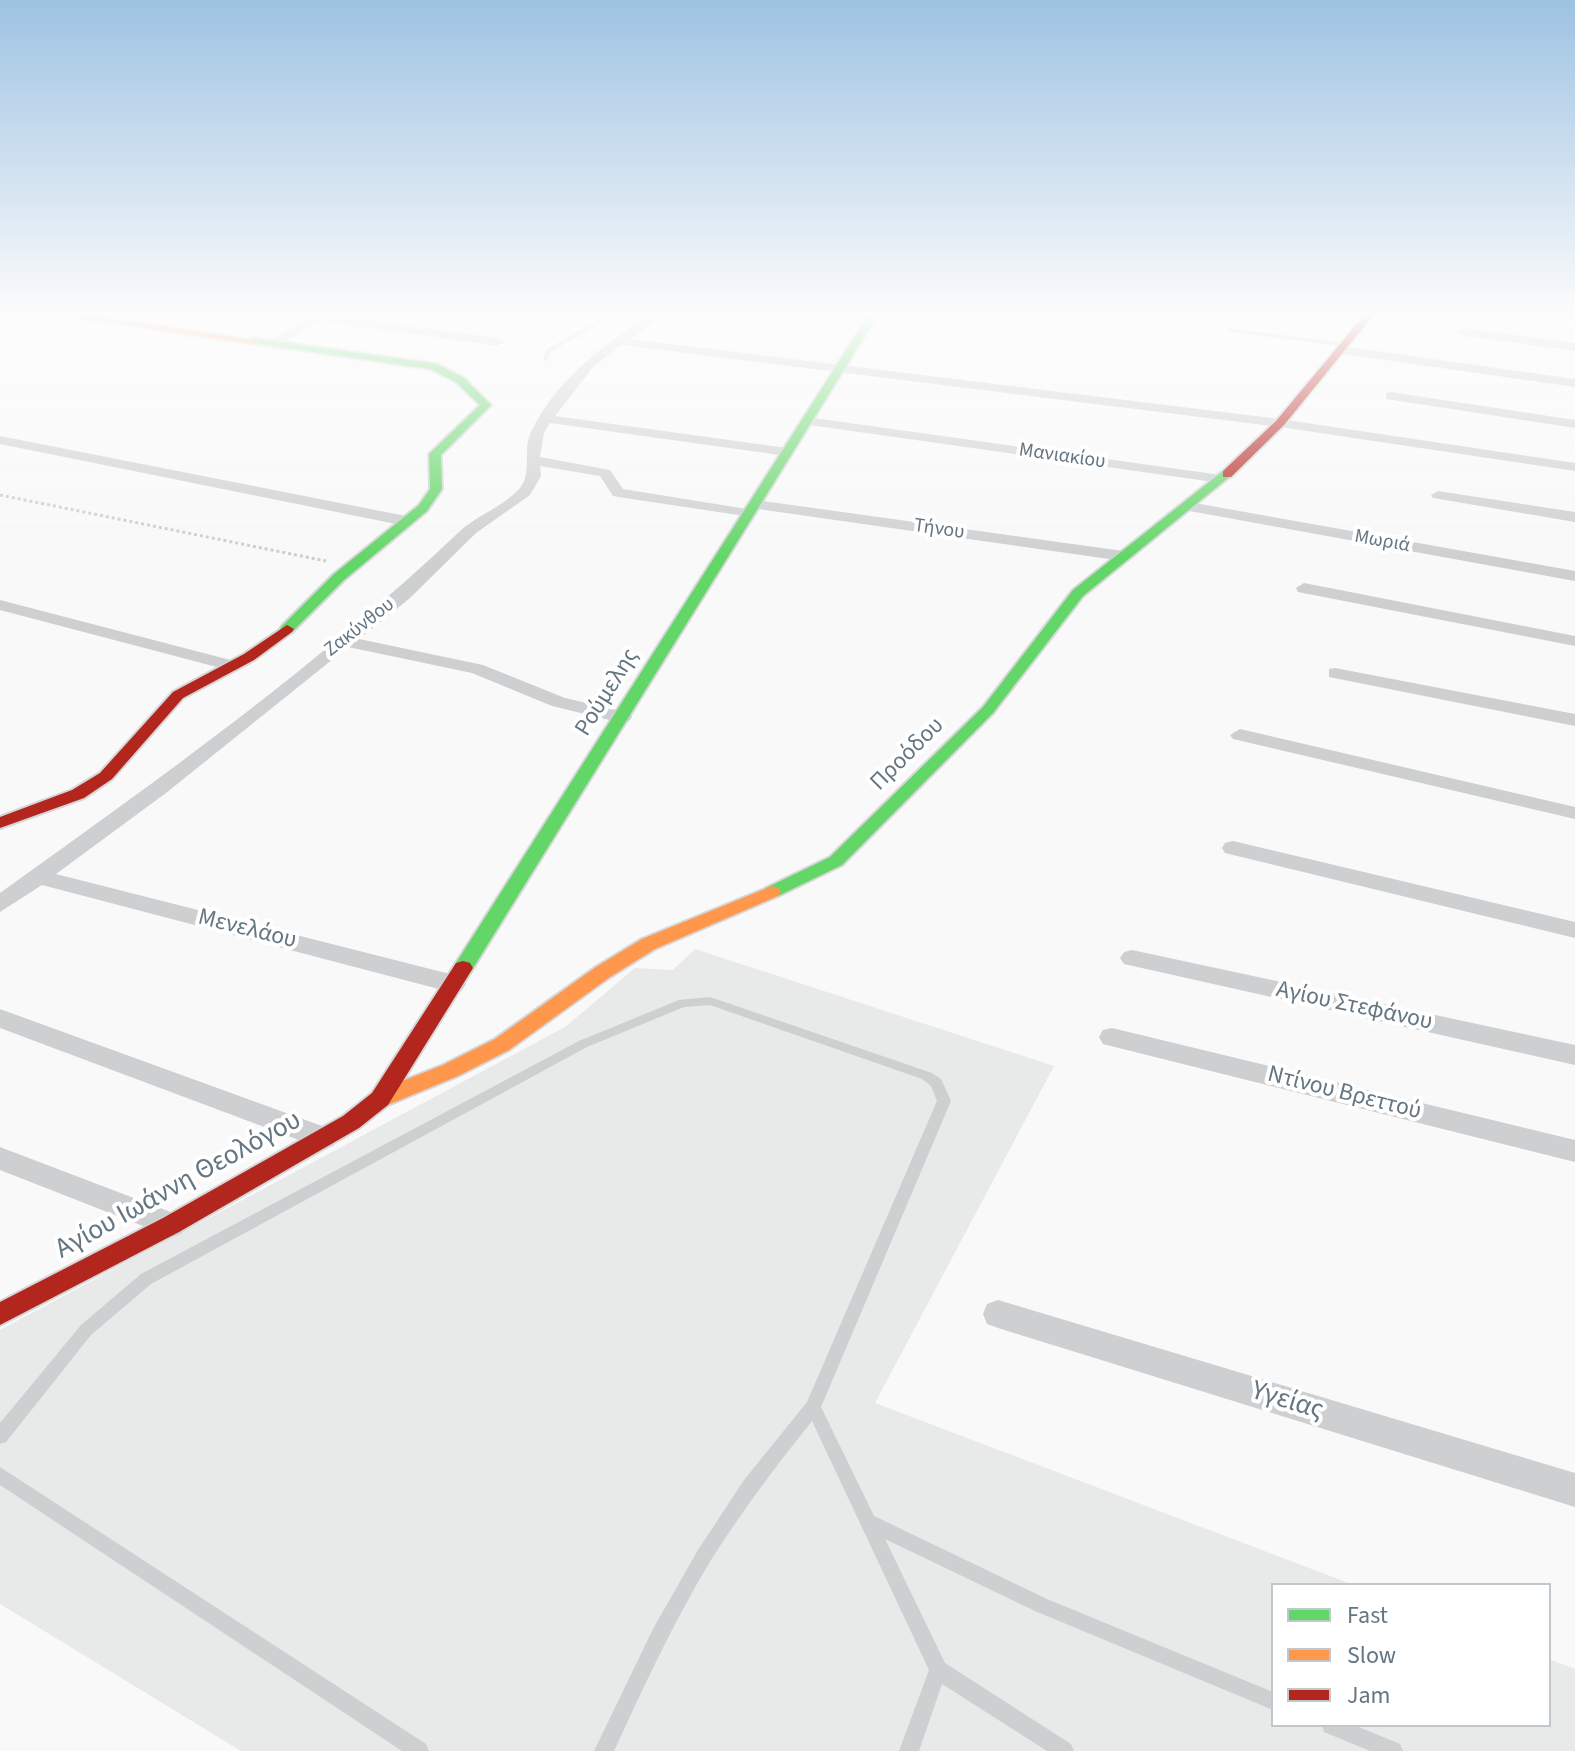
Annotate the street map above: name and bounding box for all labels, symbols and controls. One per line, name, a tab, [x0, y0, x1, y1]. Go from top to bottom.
street label: Μανιακίου	[1017, 439, 1107, 475]
street label: Τήνου	[912, 515, 966, 545]
street label: Μωριά	[1352, 525, 1412, 559]
street label: Ζακύνθου	[320, 593, 400, 663]
street label: Ρούμελης	[570, 644, 646, 742]
street label: Προόδου	[865, 712, 951, 798]
street label: Μενελάου	[195, 904, 299, 956]
street label: Αγίου Στεφάνου	[1273, 976, 1435, 1038]
street label: Ντίνου Βρεττού	[1264, 1061, 1424, 1127]
street label: Αγίου Ιωάννη Θεολόγου	[50, 1104, 308, 1268]
street label: Υγείας	[1247, 1375, 1327, 1429]
legend	[1271, 1583, 1551, 1727]
text: Fast	[1347, 1598, 1388, 1633]
text: Slow	[1347, 1638, 1396, 1673]
text: Jam	[1347, 1678, 1391, 1713]

